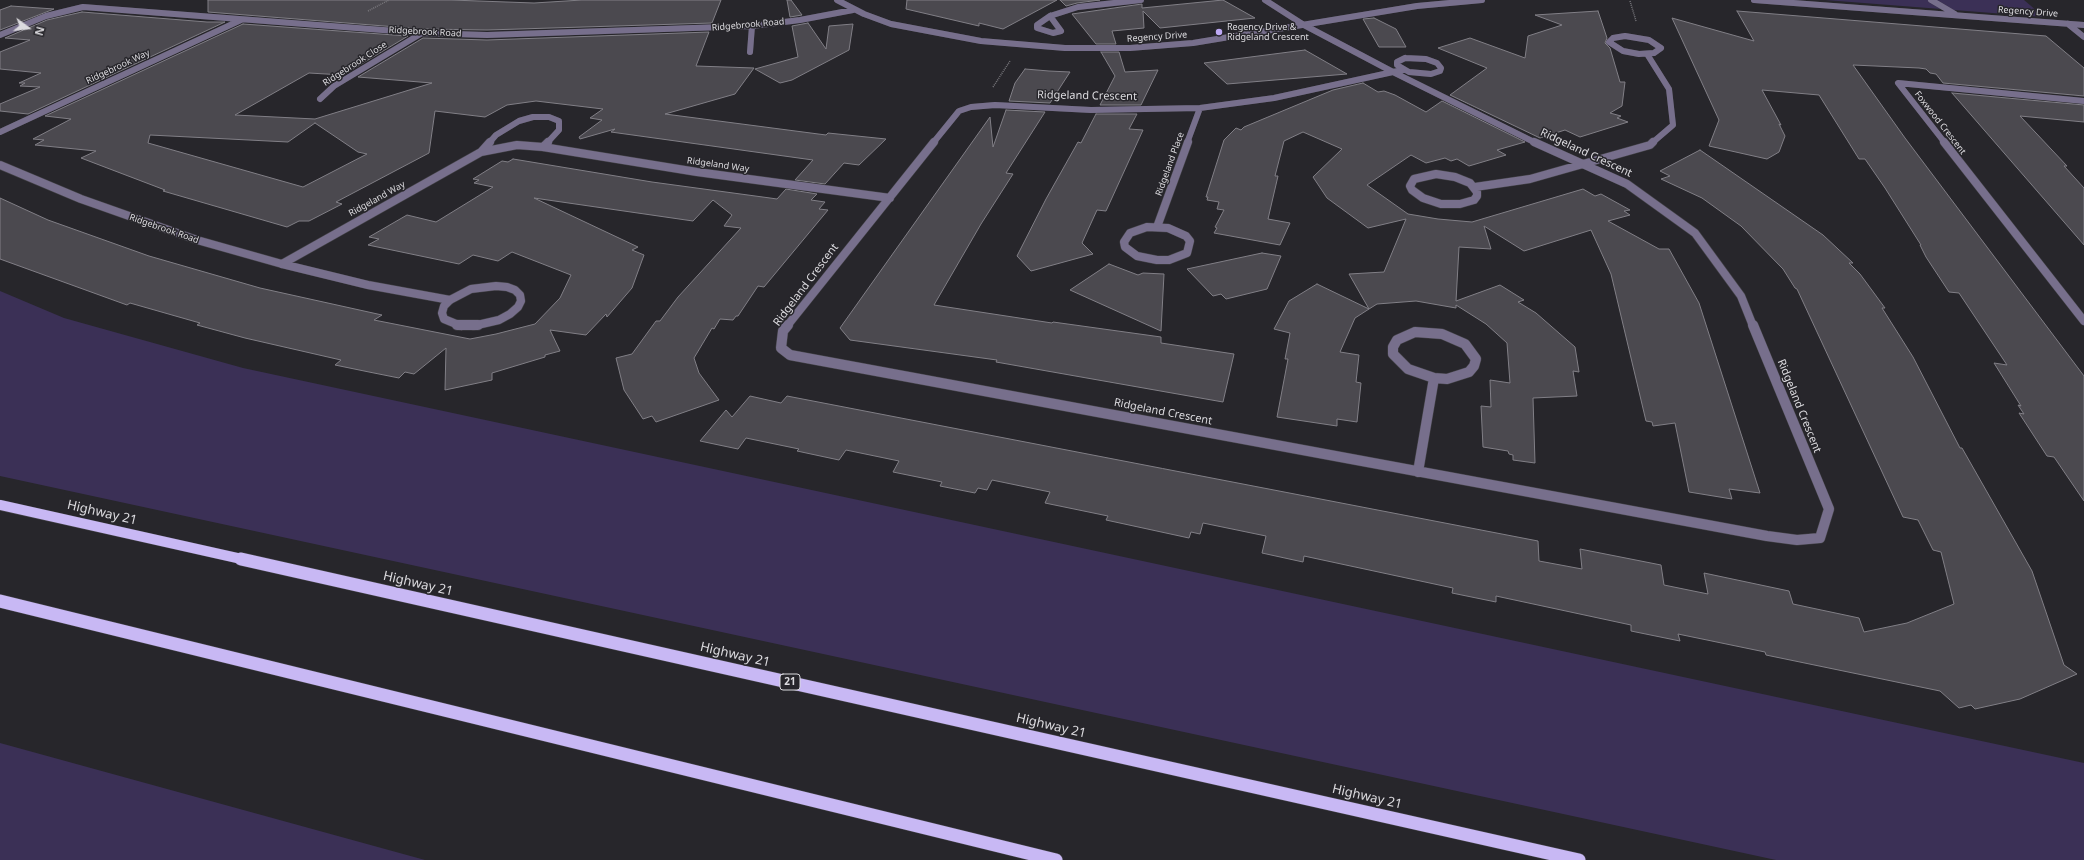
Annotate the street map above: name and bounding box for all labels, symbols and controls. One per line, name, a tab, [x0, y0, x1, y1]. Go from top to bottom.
street label: Regency Drive	[1998, 5, 2058, 19]
north arrow	[8, 8, 48, 48]
street label: Ridgebrook Road	[711, 16, 785, 34]
place label: Regency Drive & Ridgeland Crescent	[1227, 22, 1309, 43]
text: N	[32, 25, 48, 37]
street label: Ridgebrook Road	[388, 25, 462, 39]
marker: Regency Drive & Ridgeland Crescent	[1214, 27, 1224, 37]
street label: Regency Drive	[1127, 30, 1187, 44]
street label: Ridgebrook Close	[321, 39, 389, 89]
street label: Ridgebrook Way	[84, 48, 152, 86]
street label: Ridgeland Crescent	[1037, 89, 1137, 103]
street label: Foxwood Crescent	[1912, 89, 1968, 157]
street label: Ridgeland Crescent	[1538, 126, 1634, 180]
street label: Ridgeland Place	[1153, 131, 1187, 197]
street label: Ridgeland Way	[686, 155, 750, 175]
street label: Ridgeland Way	[347, 179, 407, 219]
street label: Ridgebrook Road	[128, 212, 200, 246]
street label: Ridgeland Crescent	[771, 241, 841, 329]
street label: Ridgeland Crescent	[1774, 357, 1824, 455]
street label: Ridgeland Crescent	[1113, 396, 1213, 428]
street label: Highway 21	[65, 497, 139, 529]
street label: Highway 21	[381, 568, 455, 600]
street label: Highway 21	[698, 639, 772, 671]
road number: 21	[780, 674, 800, 690]
street label: Highway 21	[1014, 710, 1088, 742]
street label: Highway 21	[1330, 781, 1404, 813]

